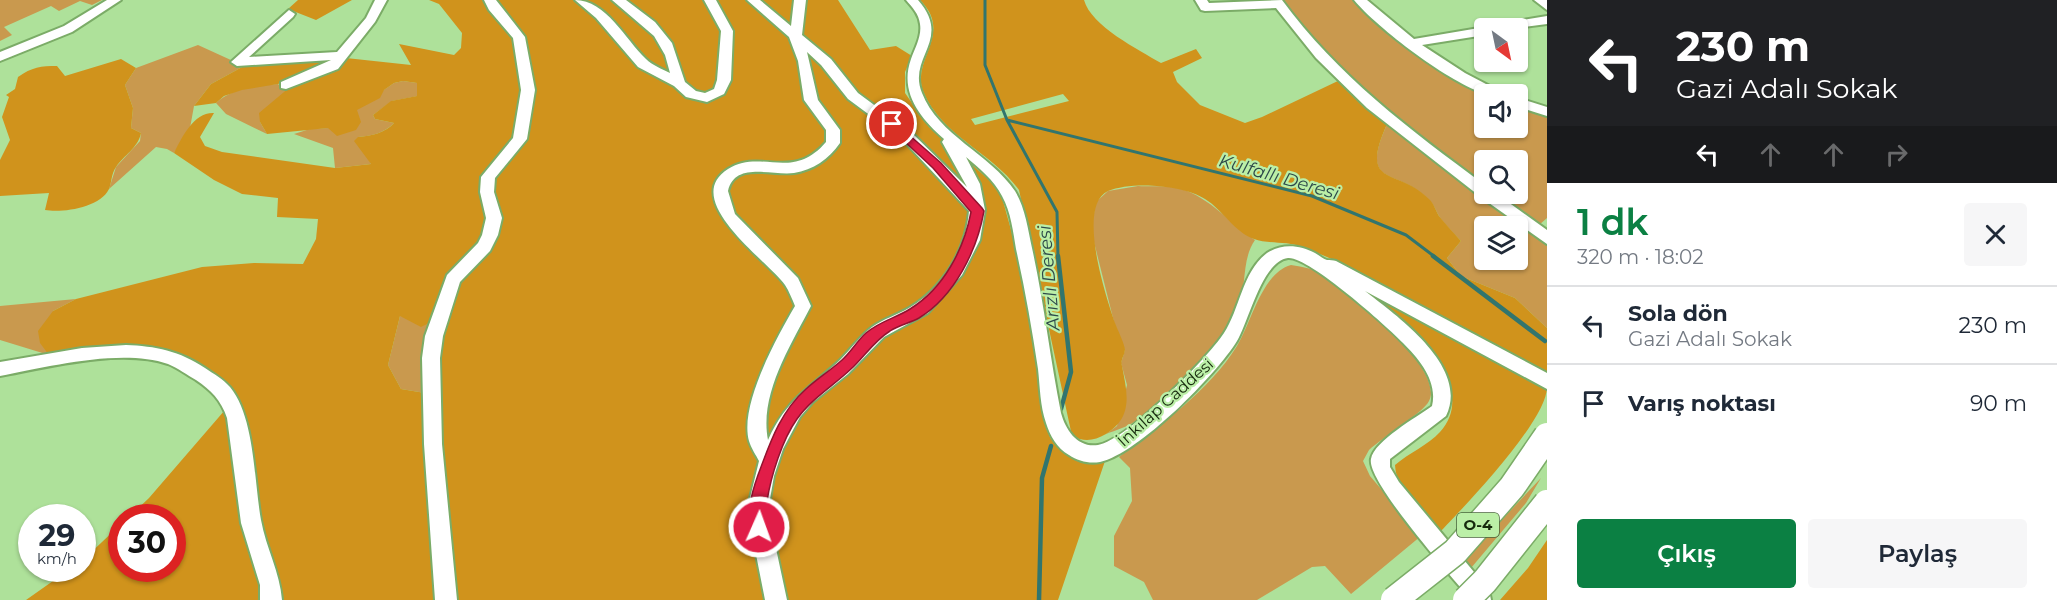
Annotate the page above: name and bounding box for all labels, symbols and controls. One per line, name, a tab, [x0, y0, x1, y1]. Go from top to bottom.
north arrow	[1474, 18, 1528, 72]
map controls	[1474, 18, 1528, 270]
text: 230 m	[1676, 20, 1810, 72]
icon: left	[1577, 24, 1655, 102]
text: Gazi Adalı Sokak	[1676, 72, 1897, 105]
button: sound	[1474, 84, 1528, 138]
pin	[866, 98, 917, 149]
icon: arrive	[875, 107, 908, 140]
icon: left	[1691, 138, 1724, 171]
icon: ahead	[1754, 138, 1787, 171]
icon: ahead	[1817, 138, 1850, 171]
icon: right	[1880, 138, 1913, 171]
water label: Kulfallı Deresi	[1216, 149, 1342, 205]
button: search	[1474, 150, 1528, 204]
text: 1 dk	[1577, 200, 1648, 244]
button: close	[1964, 203, 2027, 266]
button: layers	[1474, 216, 1528, 270]
water label: Arızlı Deresi	[1033, 224, 1065, 333]
text: 320 m · 18:02	[1577, 245, 1704, 269]
text: Sola dön	[1628, 300, 1728, 327]
icon: left	[1577, 309, 1610, 342]
text: 230 m	[1958, 312, 2027, 339]
text: Gazi Adalı Sokak	[1628, 327, 1792, 351]
street label: İnkılap Caddesi	[1114, 354, 1217, 450]
icon: arrive	[1577, 387, 1610, 420]
text: Varış noktası	[1628, 390, 1776, 417]
text: 90 m	[1970, 390, 2027, 417]
position arrow	[727, 495, 791, 559]
speed limit sign: 30	[108, 504, 186, 582]
road number: O-4	[1457, 513, 1499, 537]
text: 29	[39, 517, 75, 554]
button: Çıkış	[1577, 519, 1796, 588]
button: Paylaş	[1808, 519, 2027, 588]
text: km/h	[37, 549, 77, 568]

